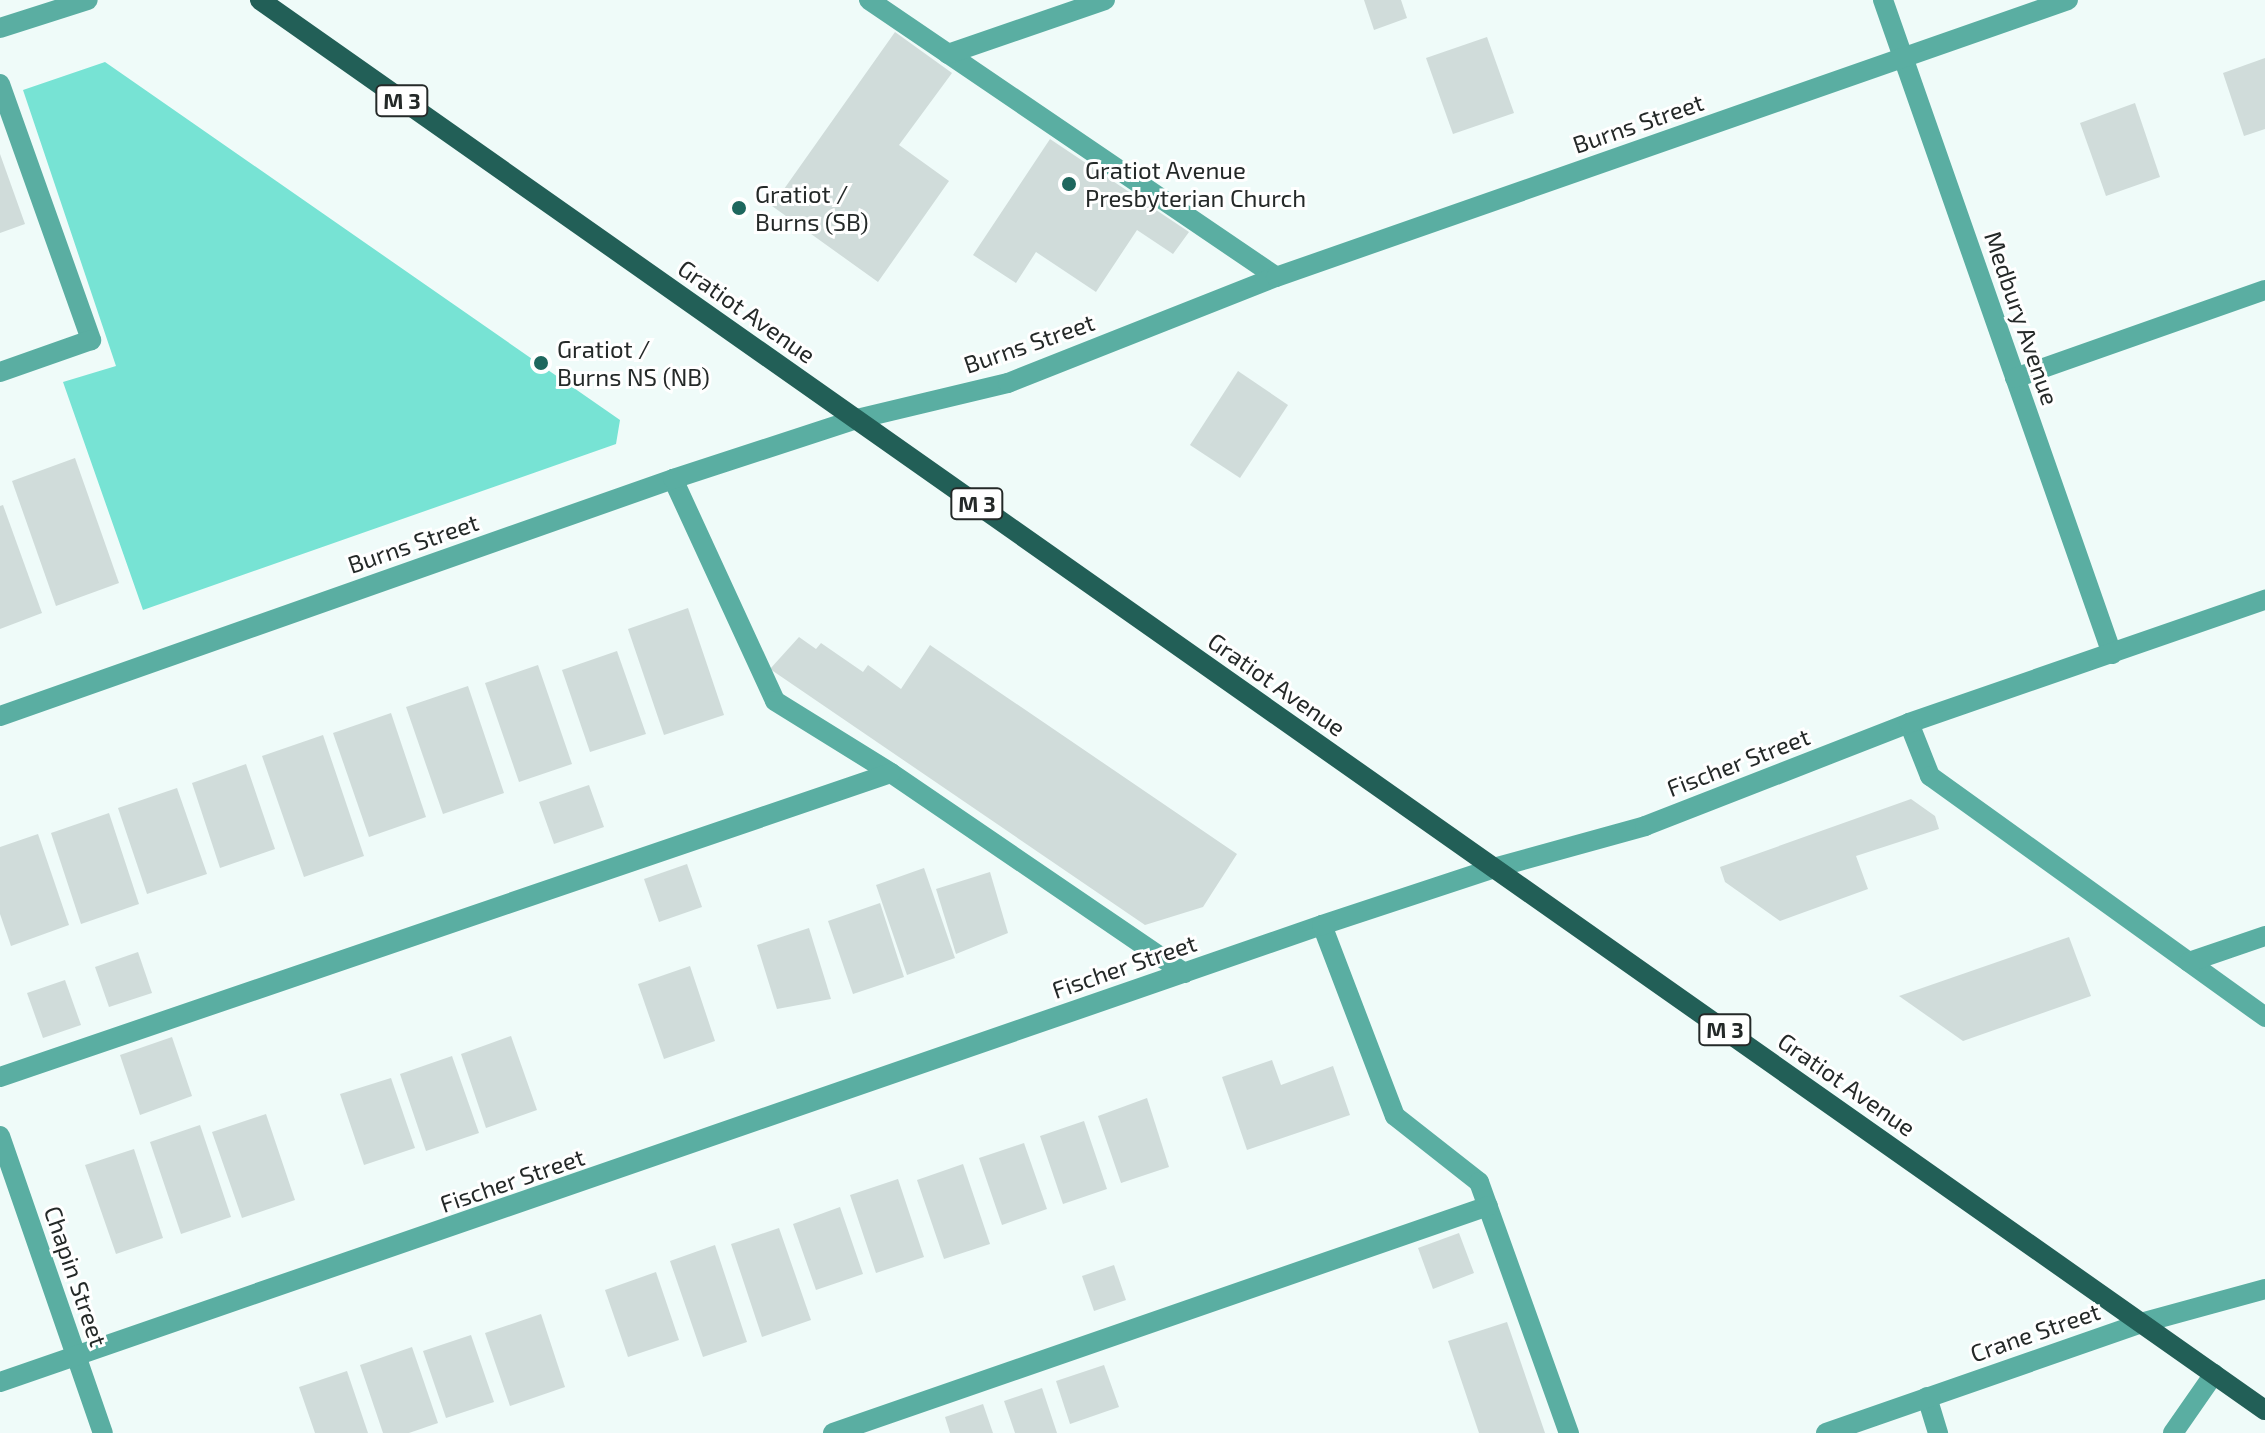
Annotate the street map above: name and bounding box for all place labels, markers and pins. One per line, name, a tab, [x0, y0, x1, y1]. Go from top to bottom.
place label: Gratiot Avenue Presbyterian Church	[1085, 156, 1306, 212]
marker: Gratiot Avenue Presbyterian Church	[1060, 175, 1078, 193]
place label: Gratiot / Burns (SB)	[755, 180, 869, 236]
marker: Gratiot / Burns (SB)	[730, 199, 748, 217]
place label: Gratiot / Burns NS (NB)	[557, 335, 710, 391]
marker: Gratiot / Burns NS (NB)	[532, 354, 550, 372]

